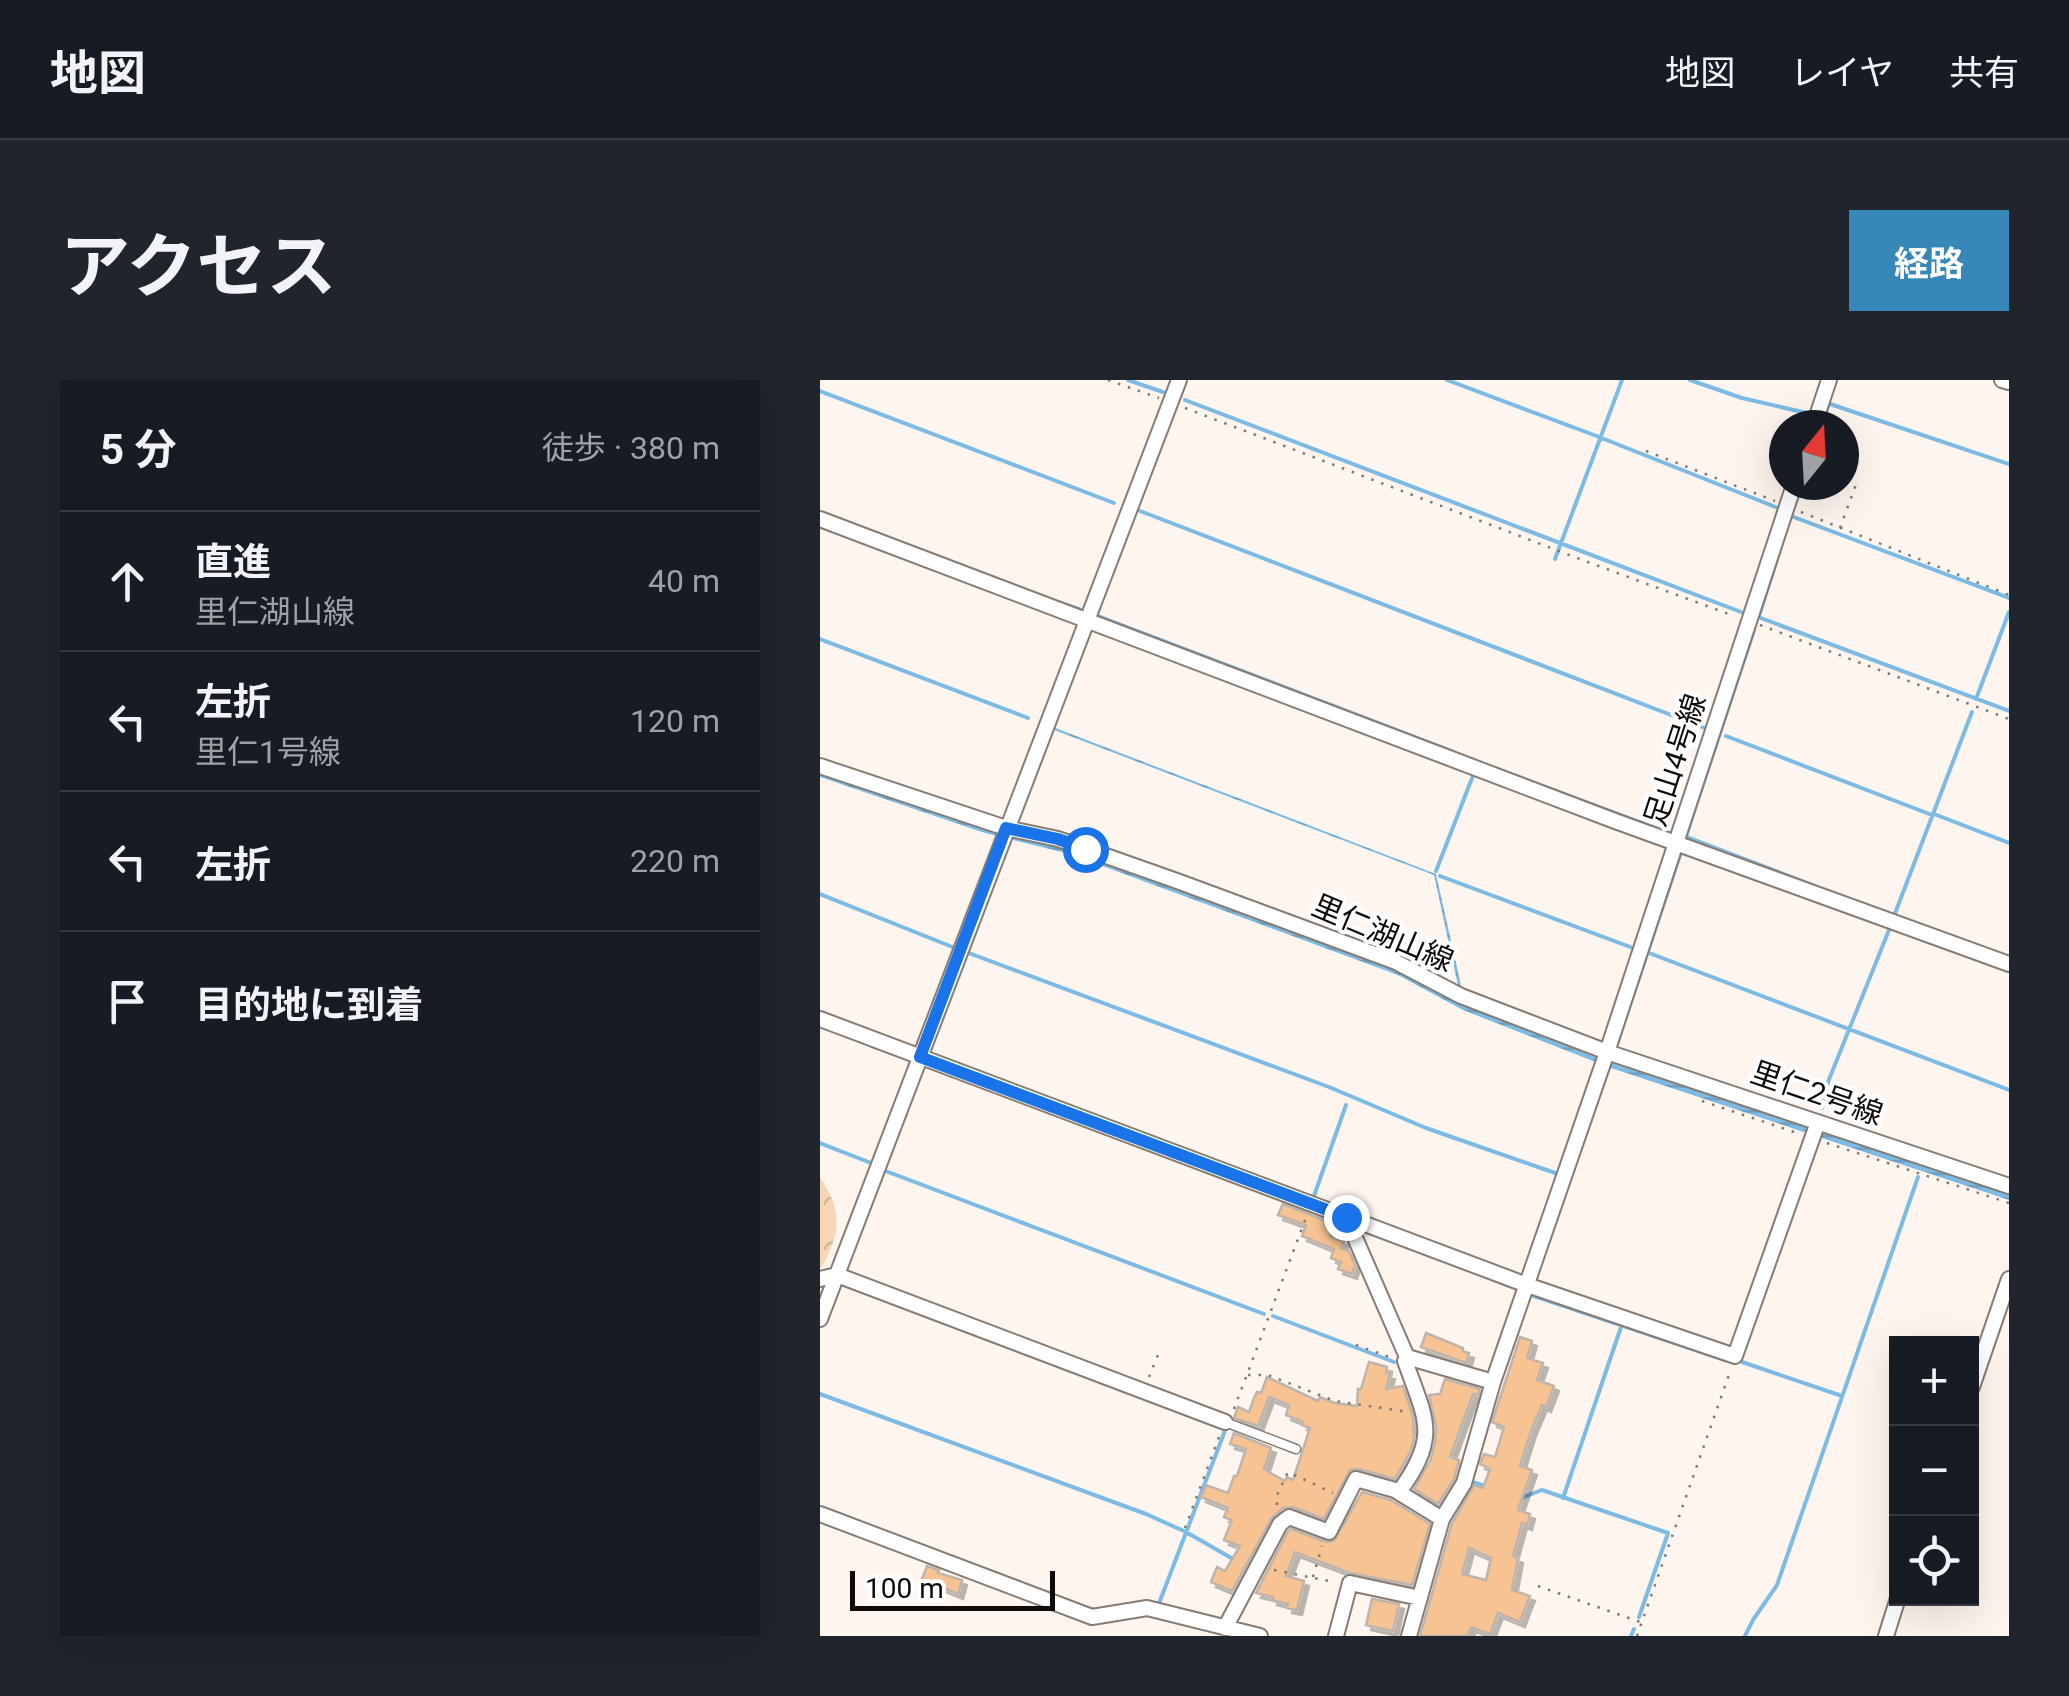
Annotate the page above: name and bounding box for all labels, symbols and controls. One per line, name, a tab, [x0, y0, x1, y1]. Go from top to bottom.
text: 地図	[50, 45, 146, 102]
text: 地図	[1665, 53, 1735, 94]
text: レイヤ	[1790, 53, 1894, 94]
text: 共有	[1949, 53, 2019, 94]
button: 経路	[1849, 210, 2009, 311]
text: アクセス	[60, 226, 337, 308]
north arrow	[1769, 410, 1859, 500]
text: 5 分	[100, 425, 177, 474]
text: 徒歩 · 380 m	[542, 429, 720, 467]
text: 直進	[195, 540, 271, 584]
icon: ahead	[100, 554, 155, 609]
text: 40 m	[648, 562, 720, 600]
text: 里仁湖山線	[195, 593, 355, 631]
text: 左折	[195, 680, 271, 724]
street label: 足山4号線	[1637, 690, 1713, 830]
icon: left	[100, 694, 155, 749]
text: 120 m	[630, 702, 720, 740]
text: 里仁1号線	[195, 733, 341, 771]
route start	[1063, 827, 1109, 873]
icon: left	[100, 834, 155, 889]
text: 220 m	[630, 842, 720, 880]
text: 左折	[195, 843, 271, 887]
street label: 里仁湖山線	[1307, 888, 1459, 978]
icon: arrive	[100, 974, 155, 1029]
text: 目的地に到着	[195, 983, 423, 1027]
street label: 里仁2号線	[1747, 1054, 1887, 1132]
route end	[1324, 1195, 1370, 1241]
map controls	[1889, 1336, 1979, 1606]
button: +	[1889, 1336, 1979, 1426]
button: −	[1889, 1426, 1979, 1516]
button: locate	[1889, 1516, 1979, 1606]
scale bar	[850, 1566, 1055, 1610]
text: 100 m	[865, 1572, 944, 1605]

